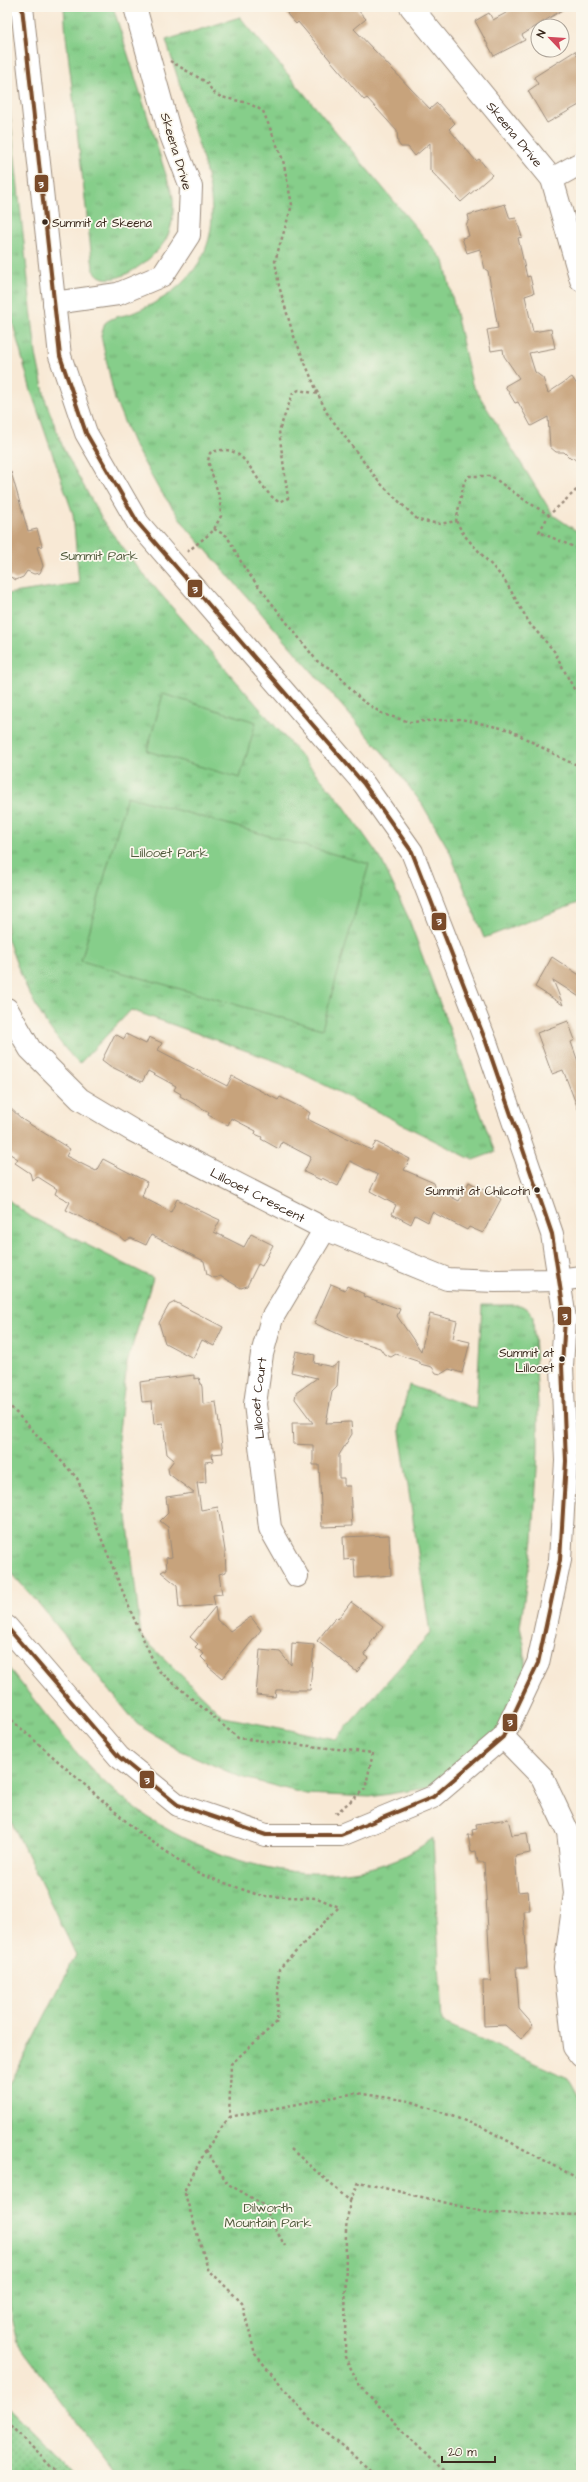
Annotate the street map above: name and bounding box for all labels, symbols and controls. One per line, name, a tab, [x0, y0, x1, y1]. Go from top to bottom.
north arrow	[530, 18, 570, 58]
text: N	[533, 28, 550, 40]
street label: Skeena Drive	[482, 98, 547, 171]
street label: Skeena Drive	[156, 110, 196, 192]
line badge: 3	[34, 174, 49, 193]
text: 3	[37, 177, 44, 192]
place label: Summit at Skeena	[52, 215, 152, 232]
marker: Summit at Skeena	[40, 217, 50, 227]
park label: Summit Park	[60, 547, 138, 565]
line badge: 3	[187, 579, 203, 598]
text: 3	[191, 582, 198, 597]
park label: Lillooet Park	[130, 844, 208, 862]
line badge: 3	[431, 912, 447, 931]
text: 3	[435, 914, 442, 929]
street label: Lillooet Crescent	[207, 1164, 309, 1228]
place label: Summit at Chilcotin	[425, 1183, 530, 1200]
marker: Summit at Chilcotin	[532, 1185, 542, 1195]
line badge: 3	[557, 1306, 572, 1326]
text: 3	[561, 1309, 568, 1324]
place label: Summit at Lillooet	[499, 1345, 554, 1377]
marker: Summit at Lillooet	[557, 1354, 567, 1364]
street label: Lillooet Court	[247, 1355, 272, 1440]
line badge: 3	[502, 1713, 518, 1732]
text: 3	[506, 1715, 513, 1730]
line badge: 3	[139, 1770, 155, 1789]
text: 3	[143, 1773, 150, 1788]
park label: Dilworth Mountain Park	[225, 2199, 311, 2232]
scale bar	[442, 2438, 495, 2464]
text: 20 m	[448, 2444, 477, 2461]

